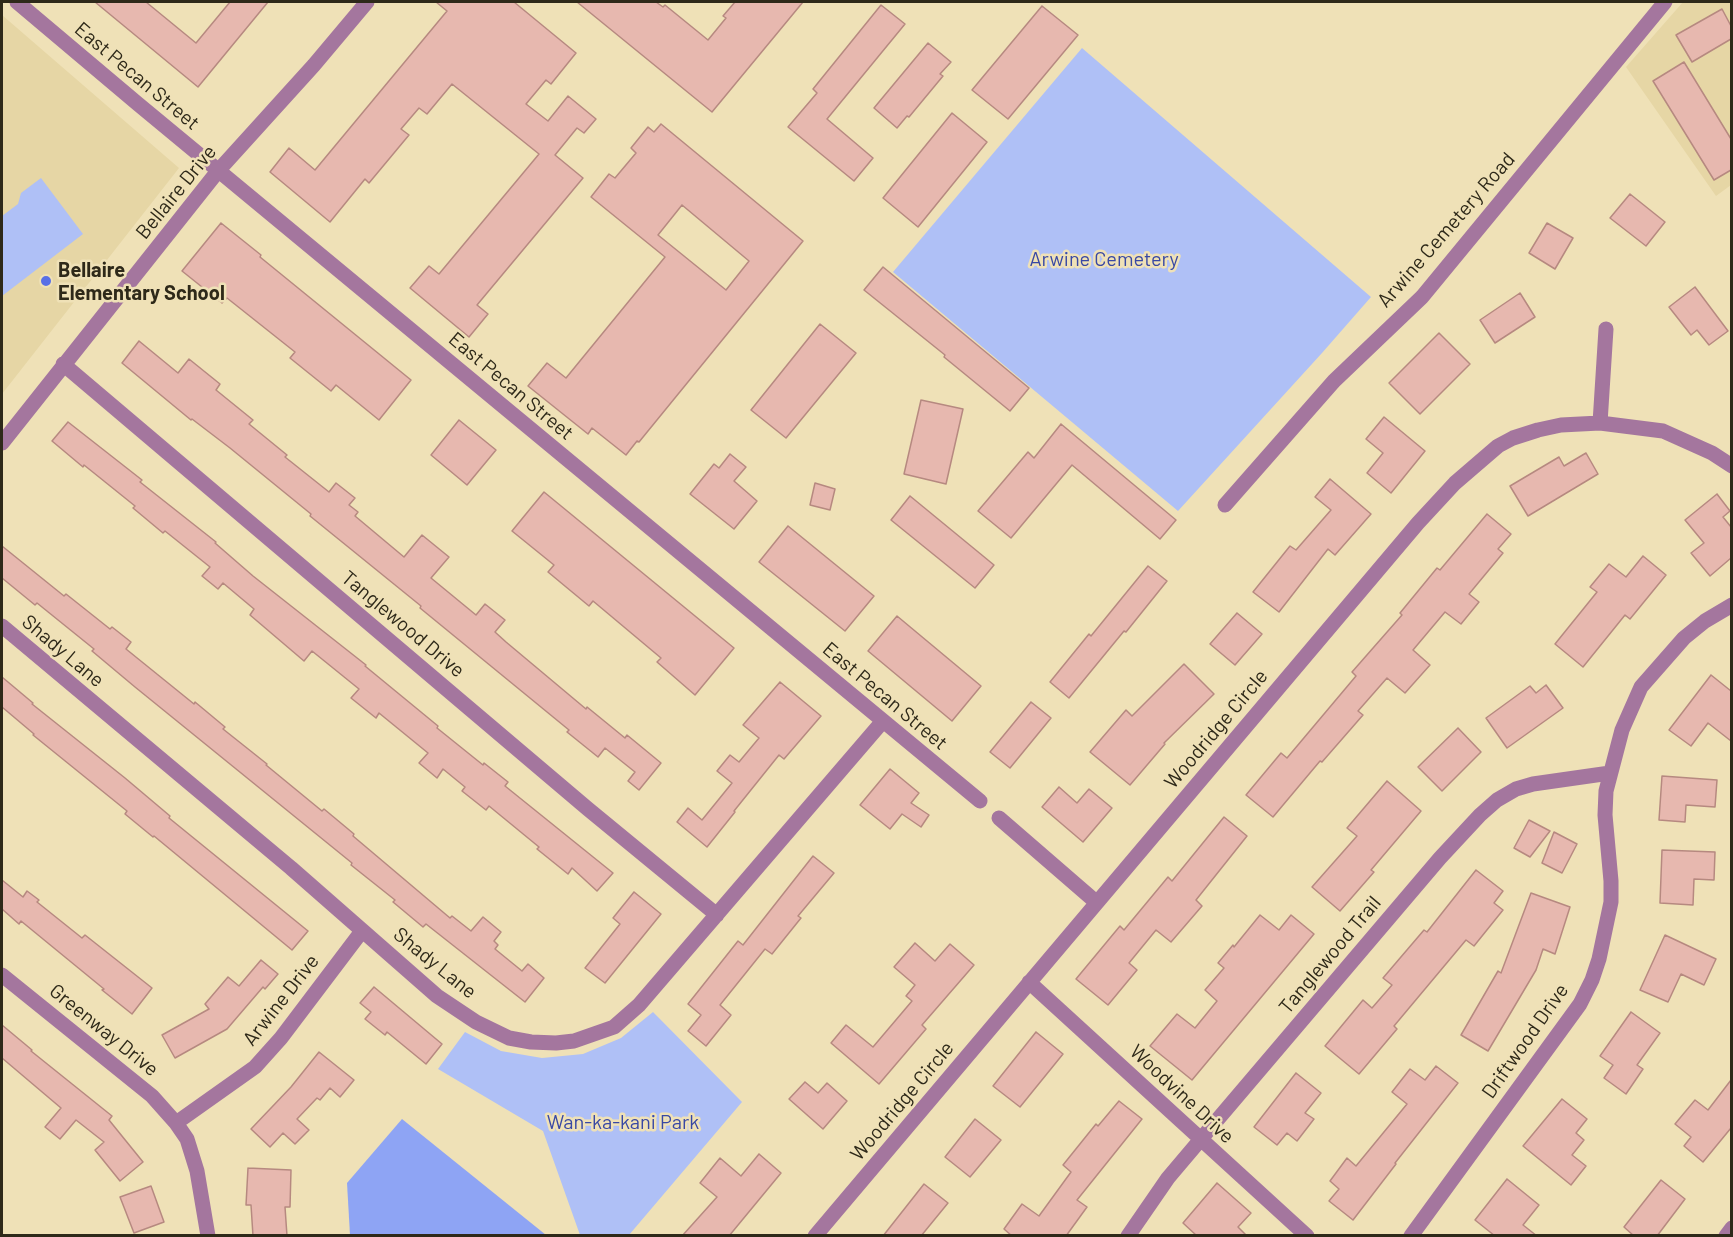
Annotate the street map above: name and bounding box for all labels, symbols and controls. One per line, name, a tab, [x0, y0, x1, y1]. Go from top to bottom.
street label: East Pecan Street	[70, 17, 204, 135]
street label: Bellaire Drive	[131, 140, 221, 244]
street label: Arwine Cemetery Road	[1372, 148, 1520, 312]
park label: Arwine Cemetery	[1029, 247, 1179, 271]
place label: Bellaire Elementary School	[58, 258, 225, 305]
marker: Bellaire Elementary School	[39, 274, 53, 288]
street label: East Pecan Street	[444, 327, 578, 445]
street label: Tanglewood Drive	[337, 566, 469, 682]
street label: Shady Lane	[17, 610, 109, 692]
street label: East Pecan Street	[818, 637, 952, 755]
street label: Woodridge Circle	[1159, 665, 1273, 793]
street label: Tanglewood Trail	[1274, 891, 1386, 1019]
street label: Shady Lane	[389, 922, 481, 1004]
street label: Arwine Drive	[238, 950, 324, 1050]
street label: Greenway Drive	[45, 979, 163, 1081]
street label: Driftwood Drive	[1477, 979, 1573, 1103]
street label: Woodridge Circle	[845, 1037, 959, 1165]
street label: Woodvine Drive	[1125, 1040, 1239, 1148]
park label: Wan-ka-kani Park	[547, 1110, 699, 1134]

